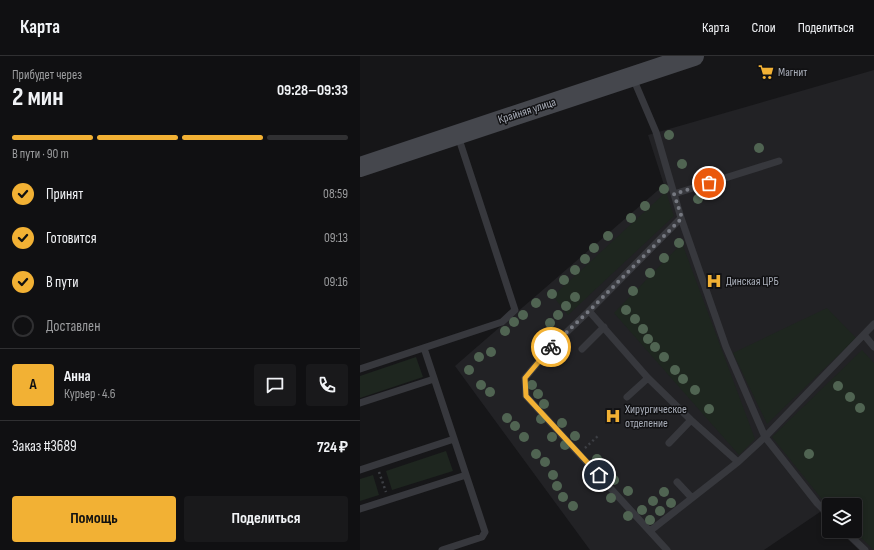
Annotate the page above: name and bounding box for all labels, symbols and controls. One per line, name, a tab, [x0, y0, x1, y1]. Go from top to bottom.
text: Карта	[20, 16, 60, 39]
text: Карта	[702, 19, 730, 36]
text: Слои	[752, 19, 776, 36]
text: Поделиться	[798, 19, 854, 36]
supermarket icon: Магнит	[757, 63, 775, 81]
place label: Магнит	[778, 65, 807, 80]
text: Прибудет через	[12, 67, 82, 83]
text: 09:28–09:33	[277, 81, 348, 100]
text: 2 мин	[12, 82, 64, 113]
street label: Крайняя улица	[496, 94, 558, 127]
text: В пути · 90 m	[12, 146, 69, 162]
pin	[692, 166, 726, 200]
icon: bag	[698, 172, 720, 194]
icon: check	[12, 183, 34, 205]
text: Принят	[46, 185, 83, 204]
text: 08:59	[323, 186, 348, 202]
icon: check	[12, 227, 34, 249]
text: Готовится	[46, 229, 97, 248]
text: 09:13	[324, 230, 348, 246]
icon: check	[12, 271, 34, 293]
hospital icon: Динская ЦРБ	[705, 272, 723, 290]
text: В пути	[46, 273, 78, 292]
text: 09:16	[324, 274, 348, 290]
place label: Динская ЦРБ	[726, 274, 779, 289]
text: Доставлен	[46, 317, 100, 336]
courier	[531, 327, 571, 367]
icon: bike	[540, 336, 562, 358]
button: chat	[254, 364, 296, 406]
button: phone	[306, 364, 348, 406]
text: Анна	[64, 367, 91, 386]
text: А	[29, 375, 37, 394]
text: Курьер · 4.6	[64, 386, 115, 402]
place label: Хирургическое отделение	[624, 402, 687, 431]
hospital icon: Хирургическое отделение	[604, 407, 622, 425]
text: Заказ #3689	[12, 437, 77, 456]
text: 724 ₽	[317, 438, 348, 457]
pin	[582, 458, 616, 492]
icon: home	[588, 464, 610, 486]
button: Помощь	[12, 496, 176, 542]
button: Поделиться	[184, 496, 348, 542]
map controls	[822, 498, 862, 538]
button: layers	[822, 498, 862, 538]

